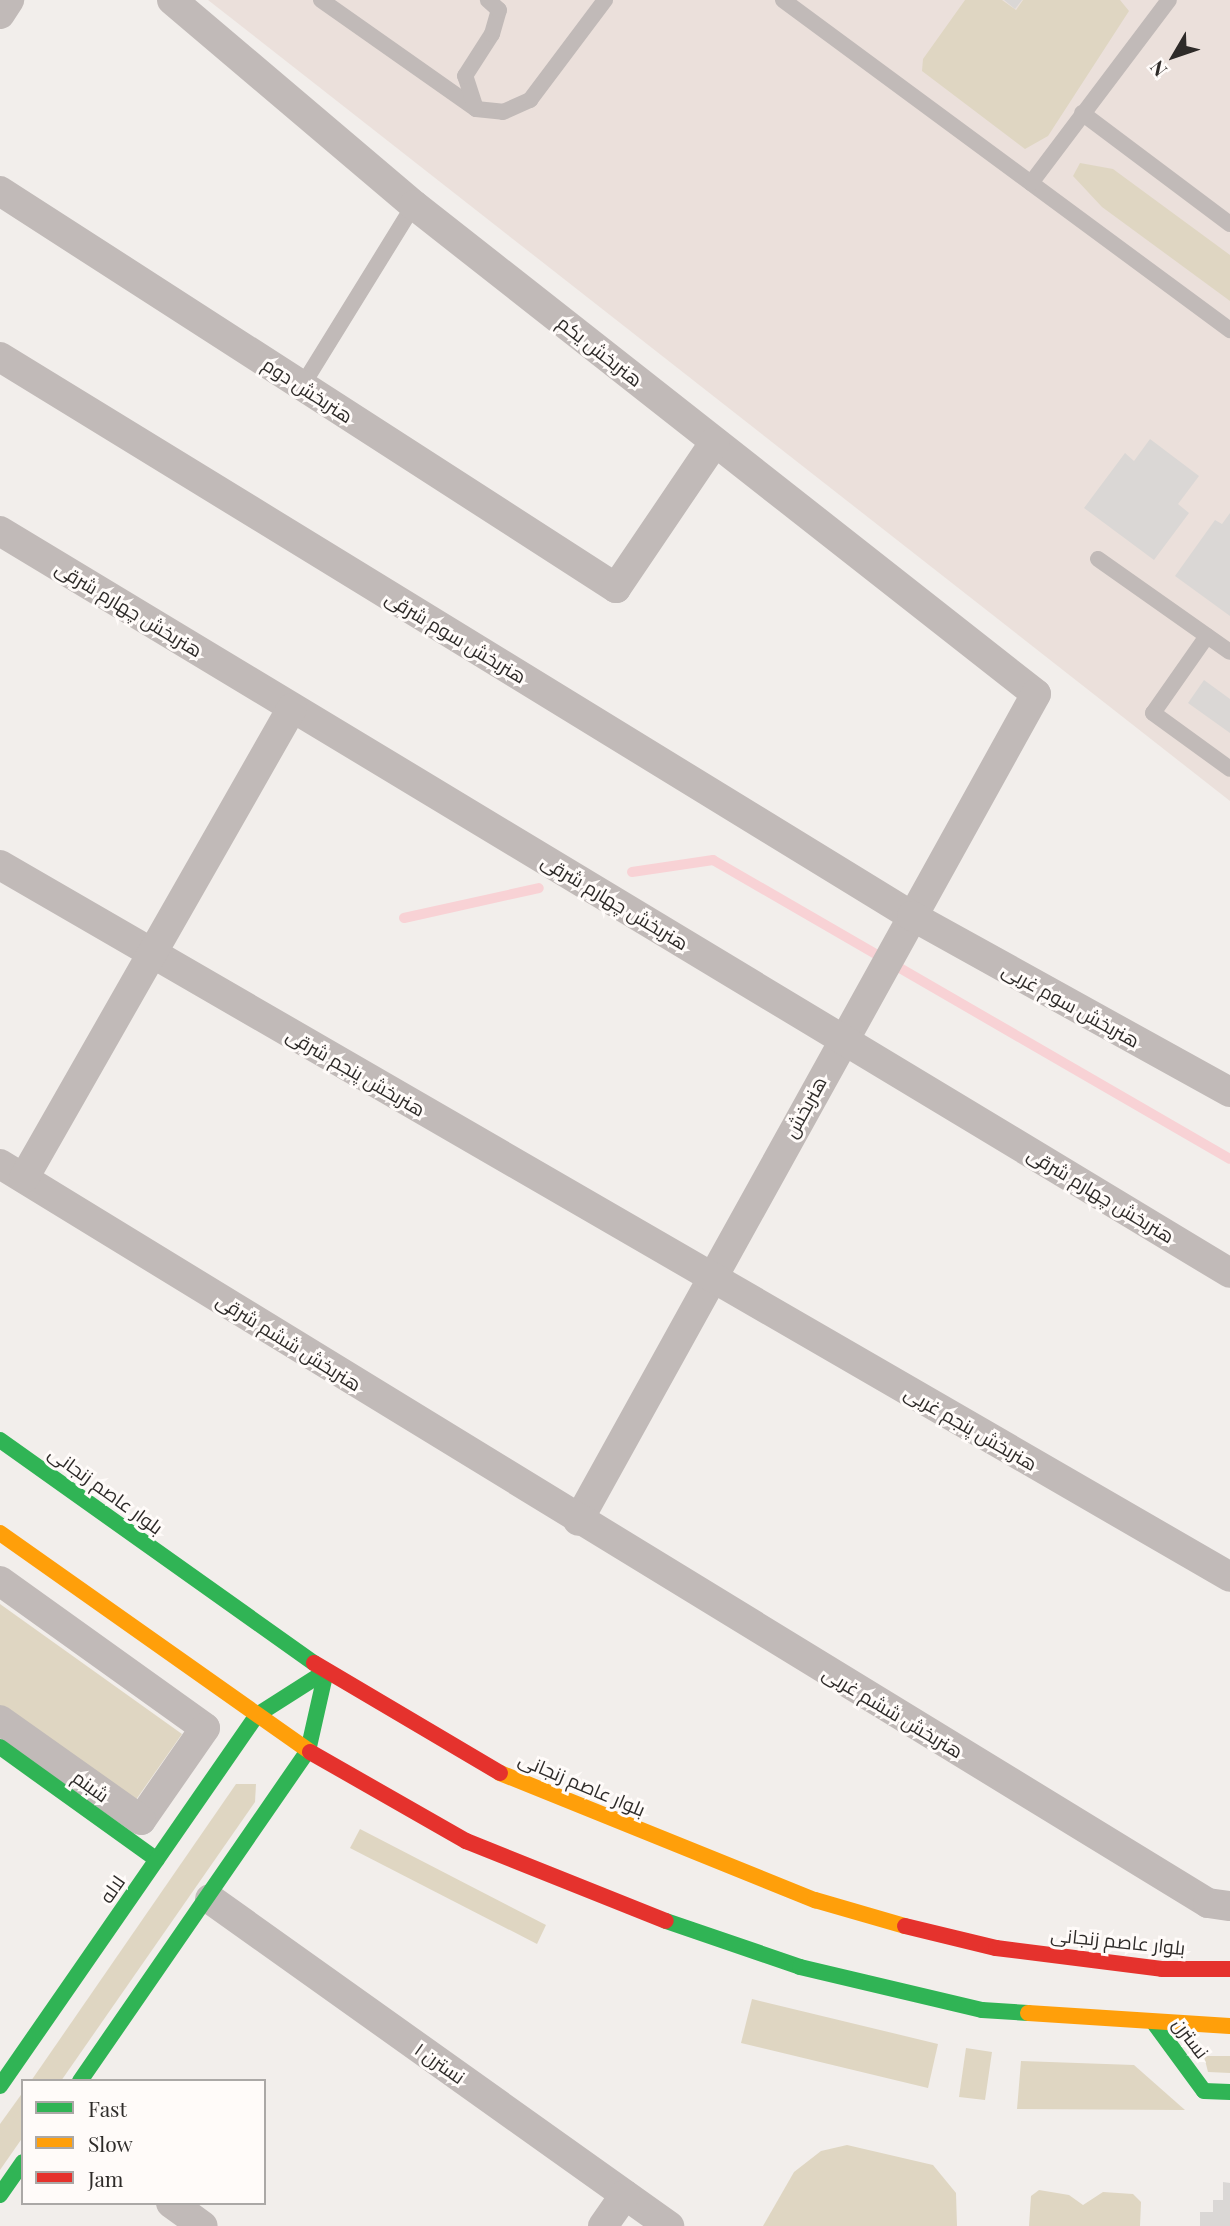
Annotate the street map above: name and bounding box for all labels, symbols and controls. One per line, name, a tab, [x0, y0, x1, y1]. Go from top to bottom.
north arrow	[1139, 21, 1209, 91]
text: N	[1143, 56, 1172, 83]
street label: هنربخش یکم	[553, 311, 647, 391]
street label: هنربخش دوم	[259, 352, 357, 428]
street label: هنربخش چهارم شرقی	[51, 556, 207, 662]
street label: هنربخش سوم شرقی	[381, 586, 531, 688]
street label: هنربخش چهارم شرقی	[537, 849, 693, 955]
street label: هنربخش سوم غربی	[998, 958, 1144, 1052]
street label: هنربخش پنجم شرقی	[283, 1023, 429, 1121]
street label: هنربخش	[779, 1072, 831, 1142]
street label: هنربخش چهارم شرقی	[1023, 1142, 1179, 1248]
street label: هنربخش ششم شرقی	[212, 1288, 366, 1396]
street label: هنربخش پنجم غربی	[901, 1381, 1041, 1475]
street label: بلوار عاصم زنجانی	[45, 1441, 167, 1539]
street label: هنربخش ششم غربی	[819, 1661, 967, 1763]
street label: بلوار عاصم زنجانی	[515, 1747, 649, 1821]
street label: شبنم	[68, 1765, 114, 1807]
street label: لاله	[95, 1871, 129, 1907]
street label: بلوار عاصم زنجانی	[1049, 1923, 1187, 1959]
street label: نسترن	[1168, 2013, 1214, 2063]
street label: نسترن ۱	[411, 2038, 469, 2088]
legend	[21, 2079, 266, 2205]
text: Fast	[88, 2094, 127, 2122]
text: Slow	[88, 2129, 133, 2157]
text: Jam	[88, 2164, 124, 2192]

